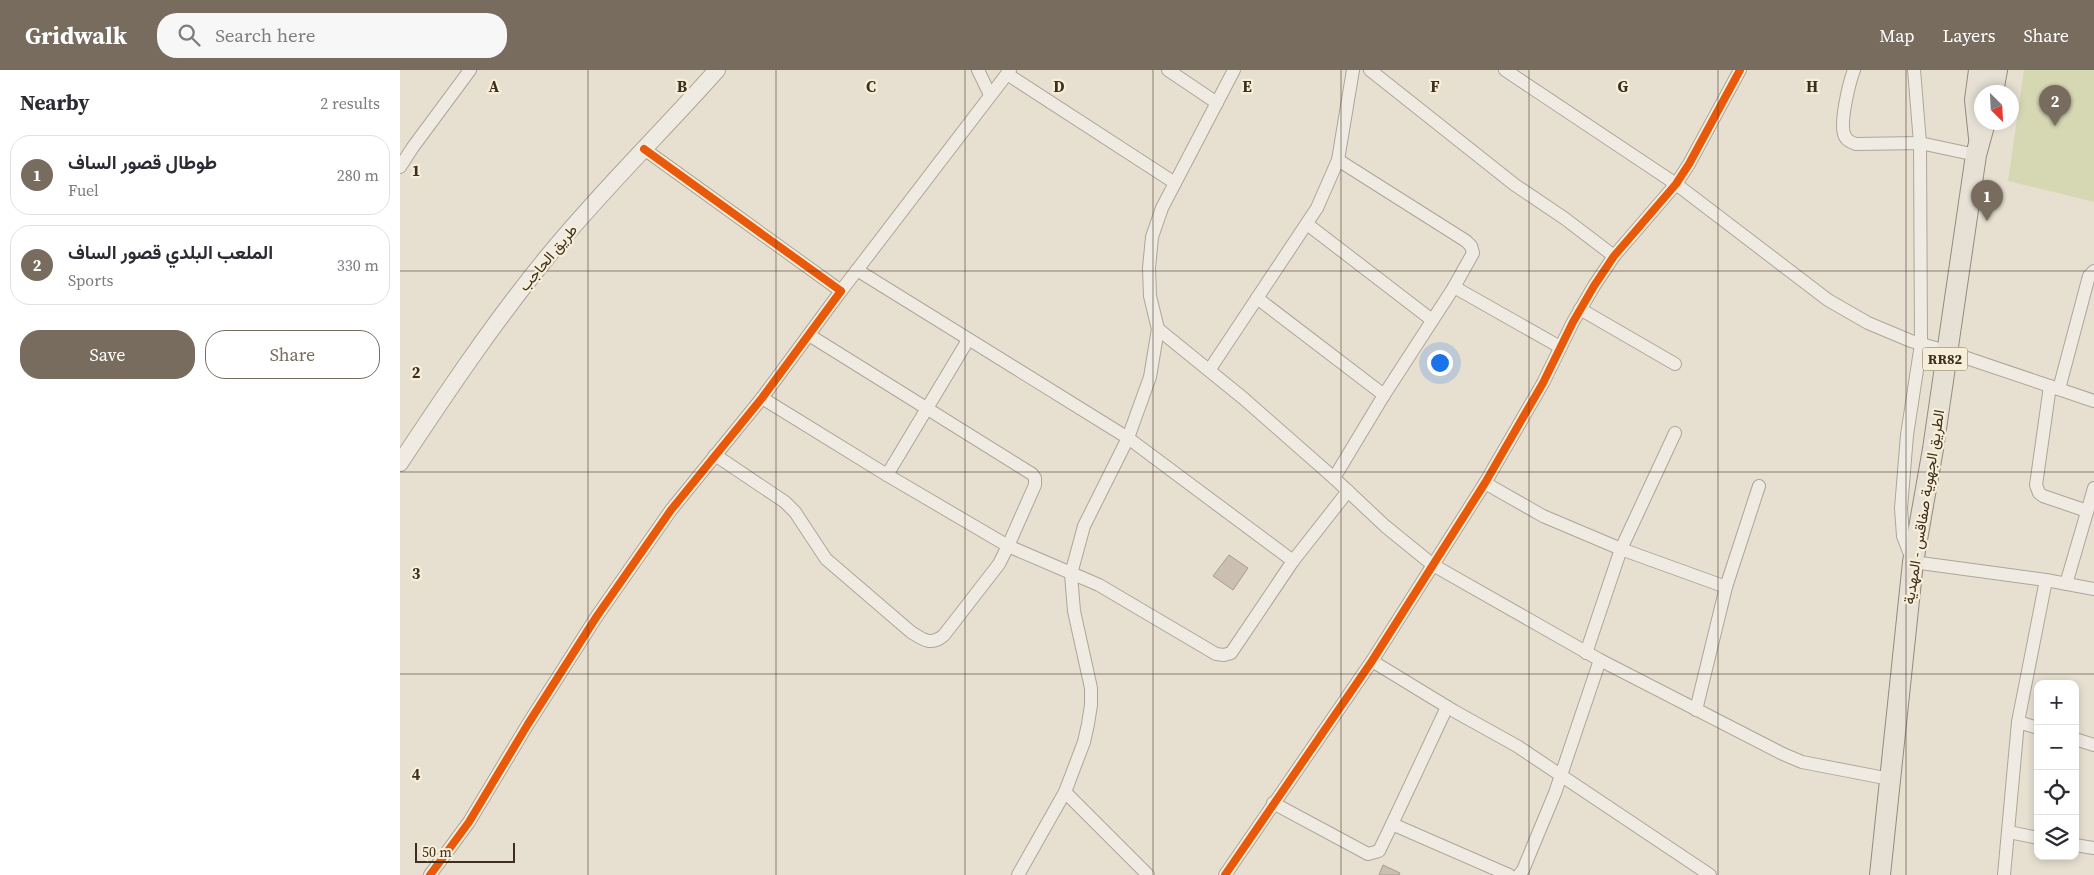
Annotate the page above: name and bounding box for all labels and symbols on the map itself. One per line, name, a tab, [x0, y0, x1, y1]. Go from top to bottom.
text: A	[489, 75, 500, 97]
text: B	[677, 75, 688, 97]
text: C	[866, 75, 876, 97]
text: D	[1053, 75, 1065, 97]
text: E	[1242, 75, 1252, 97]
text: F	[1430, 75, 1440, 97]
text: G	[1618, 75, 1629, 97]
text: H	[1806, 75, 1818, 97]
north arrow	[1974, 85, 2019, 130]
pin: 2	[2039, 85, 2071, 126]
text: 1	[412, 159, 420, 181]
pin: 1	[1971, 180, 2003, 221]
street label: طريق الحاجب	[513, 220, 582, 296]
road number: RR82	[1922, 348, 1968, 370]
your location	[1427, 350, 1453, 376]
text: 2	[412, 361, 421, 383]
street label: الطريق الجهوية صفاقس - المهدية	[1898, 408, 1949, 606]
text: 3	[412, 562, 421, 584]
text: 4	[412, 763, 421, 785]
scale bar	[415, 840, 515, 863]

